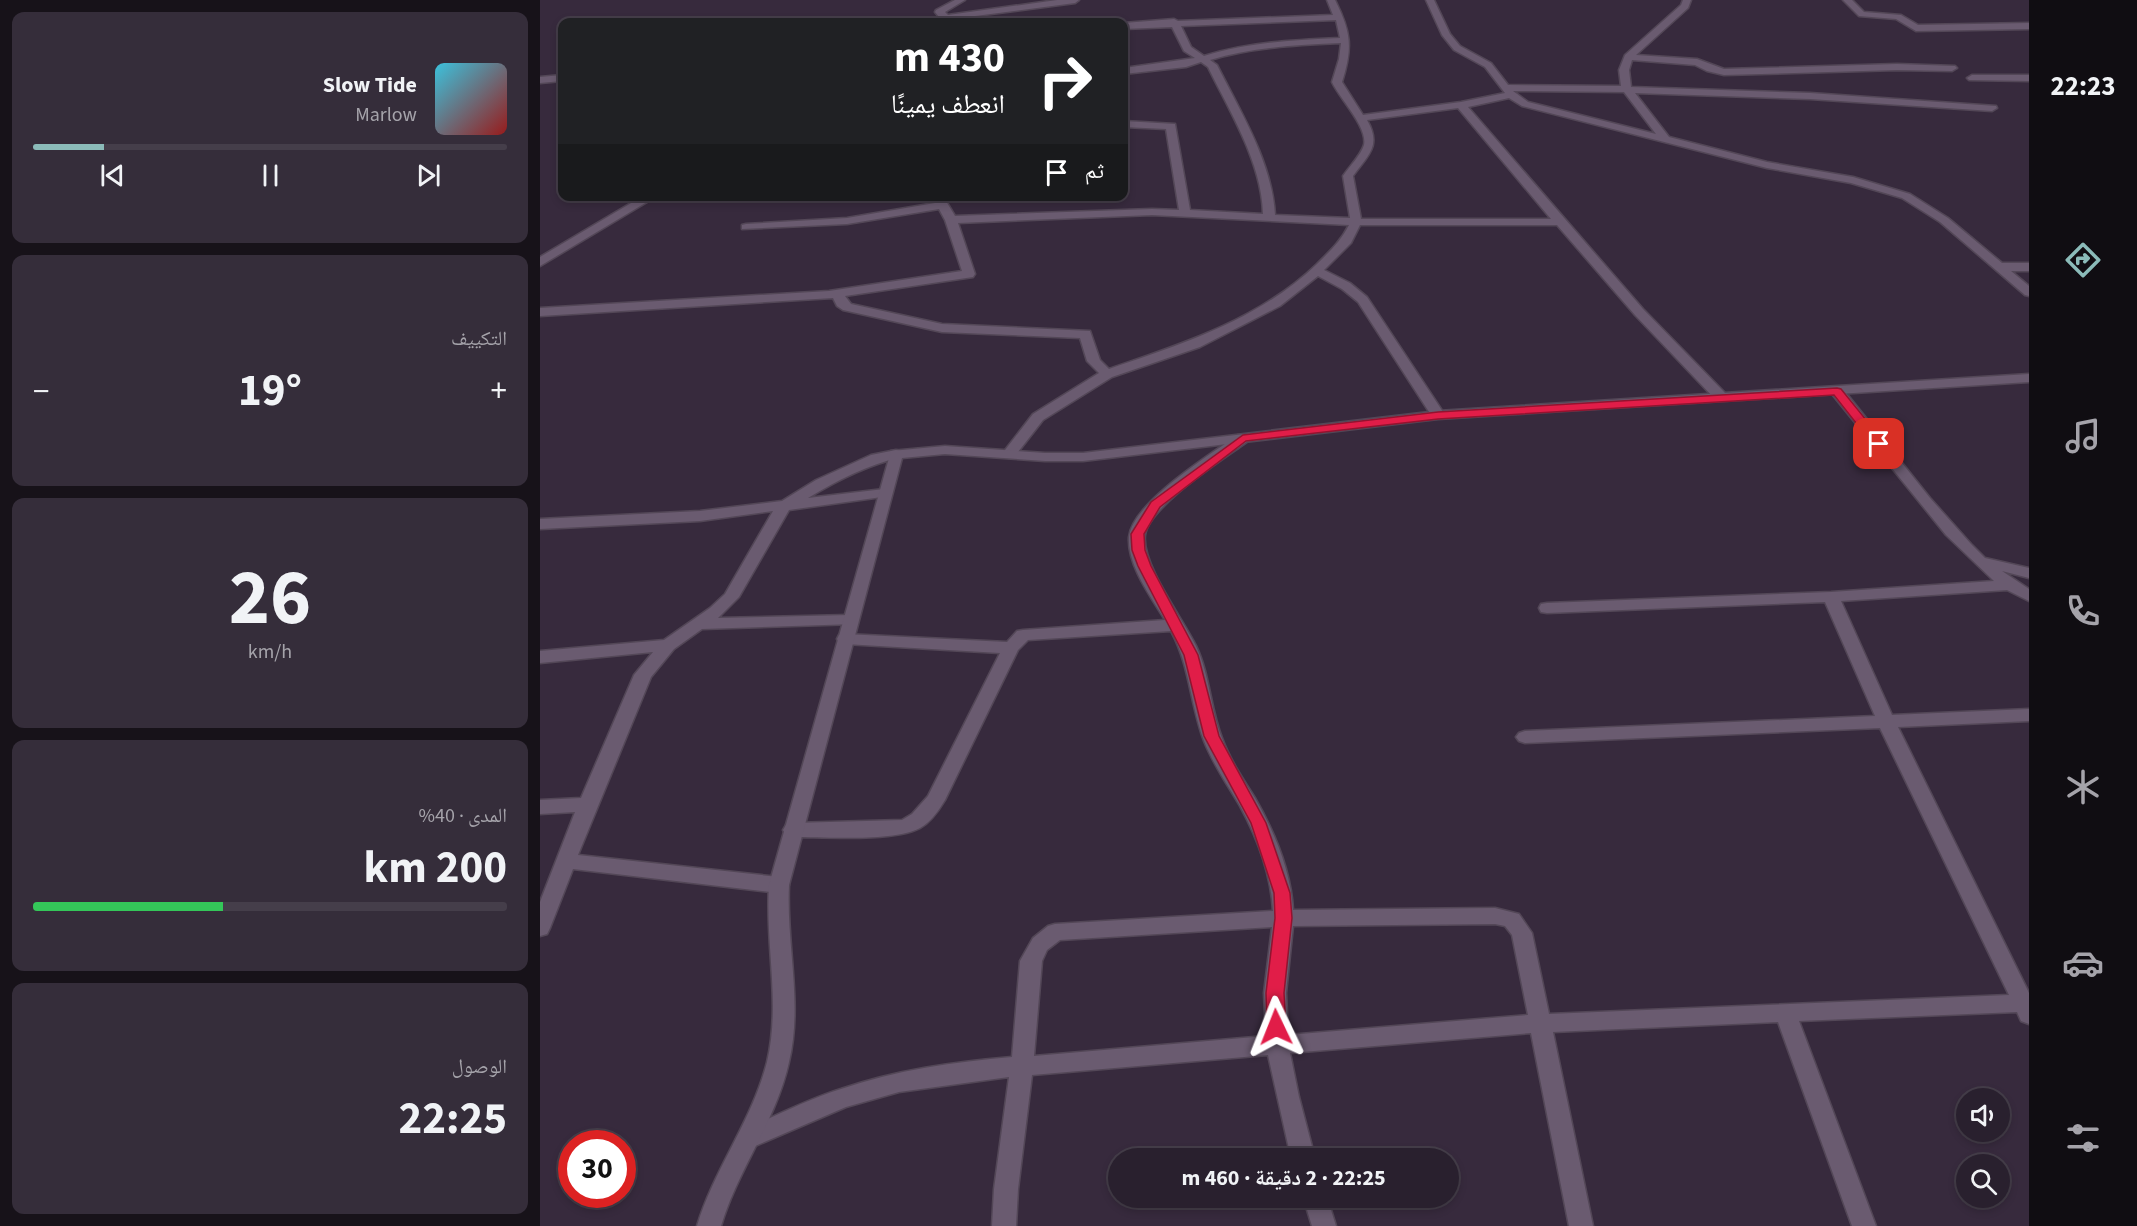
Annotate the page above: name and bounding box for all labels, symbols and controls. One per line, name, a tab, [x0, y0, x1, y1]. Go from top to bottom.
text: 430 m	[894, 28, 1005, 88]
icon: right	[1026, 42, 1104, 120]
text: 22:23	[2050, 67, 2116, 106]
text: Slow Tide	[323, 69, 417, 101]
text: انعطف يمينًا	[891, 85, 1005, 124]
text: Marlow	[355, 101, 417, 129]
text: ثم	[1085, 155, 1104, 187]
icon: arrive	[1040, 156, 1073, 189]
icon: previous	[96, 159, 129, 192]
icon: pause	[254, 159, 287, 192]
icon: next	[412, 159, 445, 192]
icon: directions	[2062, 239, 2104, 281]
text: التكييف	[451, 325, 507, 353]
text: 19°	[238, 359, 302, 423]
text: −	[33, 368, 49, 415]
text: +	[491, 368, 507, 415]
icon: music	[2062, 415, 2104, 457]
pin	[1853, 418, 1904, 469]
icon: arrive	[1862, 427, 1895, 460]
text: 26	[229, 543, 311, 654]
icon: phone	[2062, 590, 2104, 632]
text: km/h	[248, 638, 292, 666]
icon: climate	[2062, 766, 2104, 808]
text: المدى · 40%	[419, 802, 507, 830]
text: 200 km	[363, 836, 507, 900]
icon: car	[2062, 942, 2104, 984]
position arrow	[1244, 995, 1308, 1059]
text: الوصول	[452, 1053, 507, 1081]
text: 22:25	[398, 1087, 507, 1151]
map controls	[1956, 1088, 2010, 1208]
button: sound	[1956, 1088, 2010, 1142]
icon: filters	[2062, 1117, 2104, 1159]
speed limit sign: 30	[558, 1130, 636, 1208]
button: search	[1956, 1154, 2010, 1208]
text: 22:25 · 2 دقيقة · 460 m	[1181, 1162, 1386, 1194]

